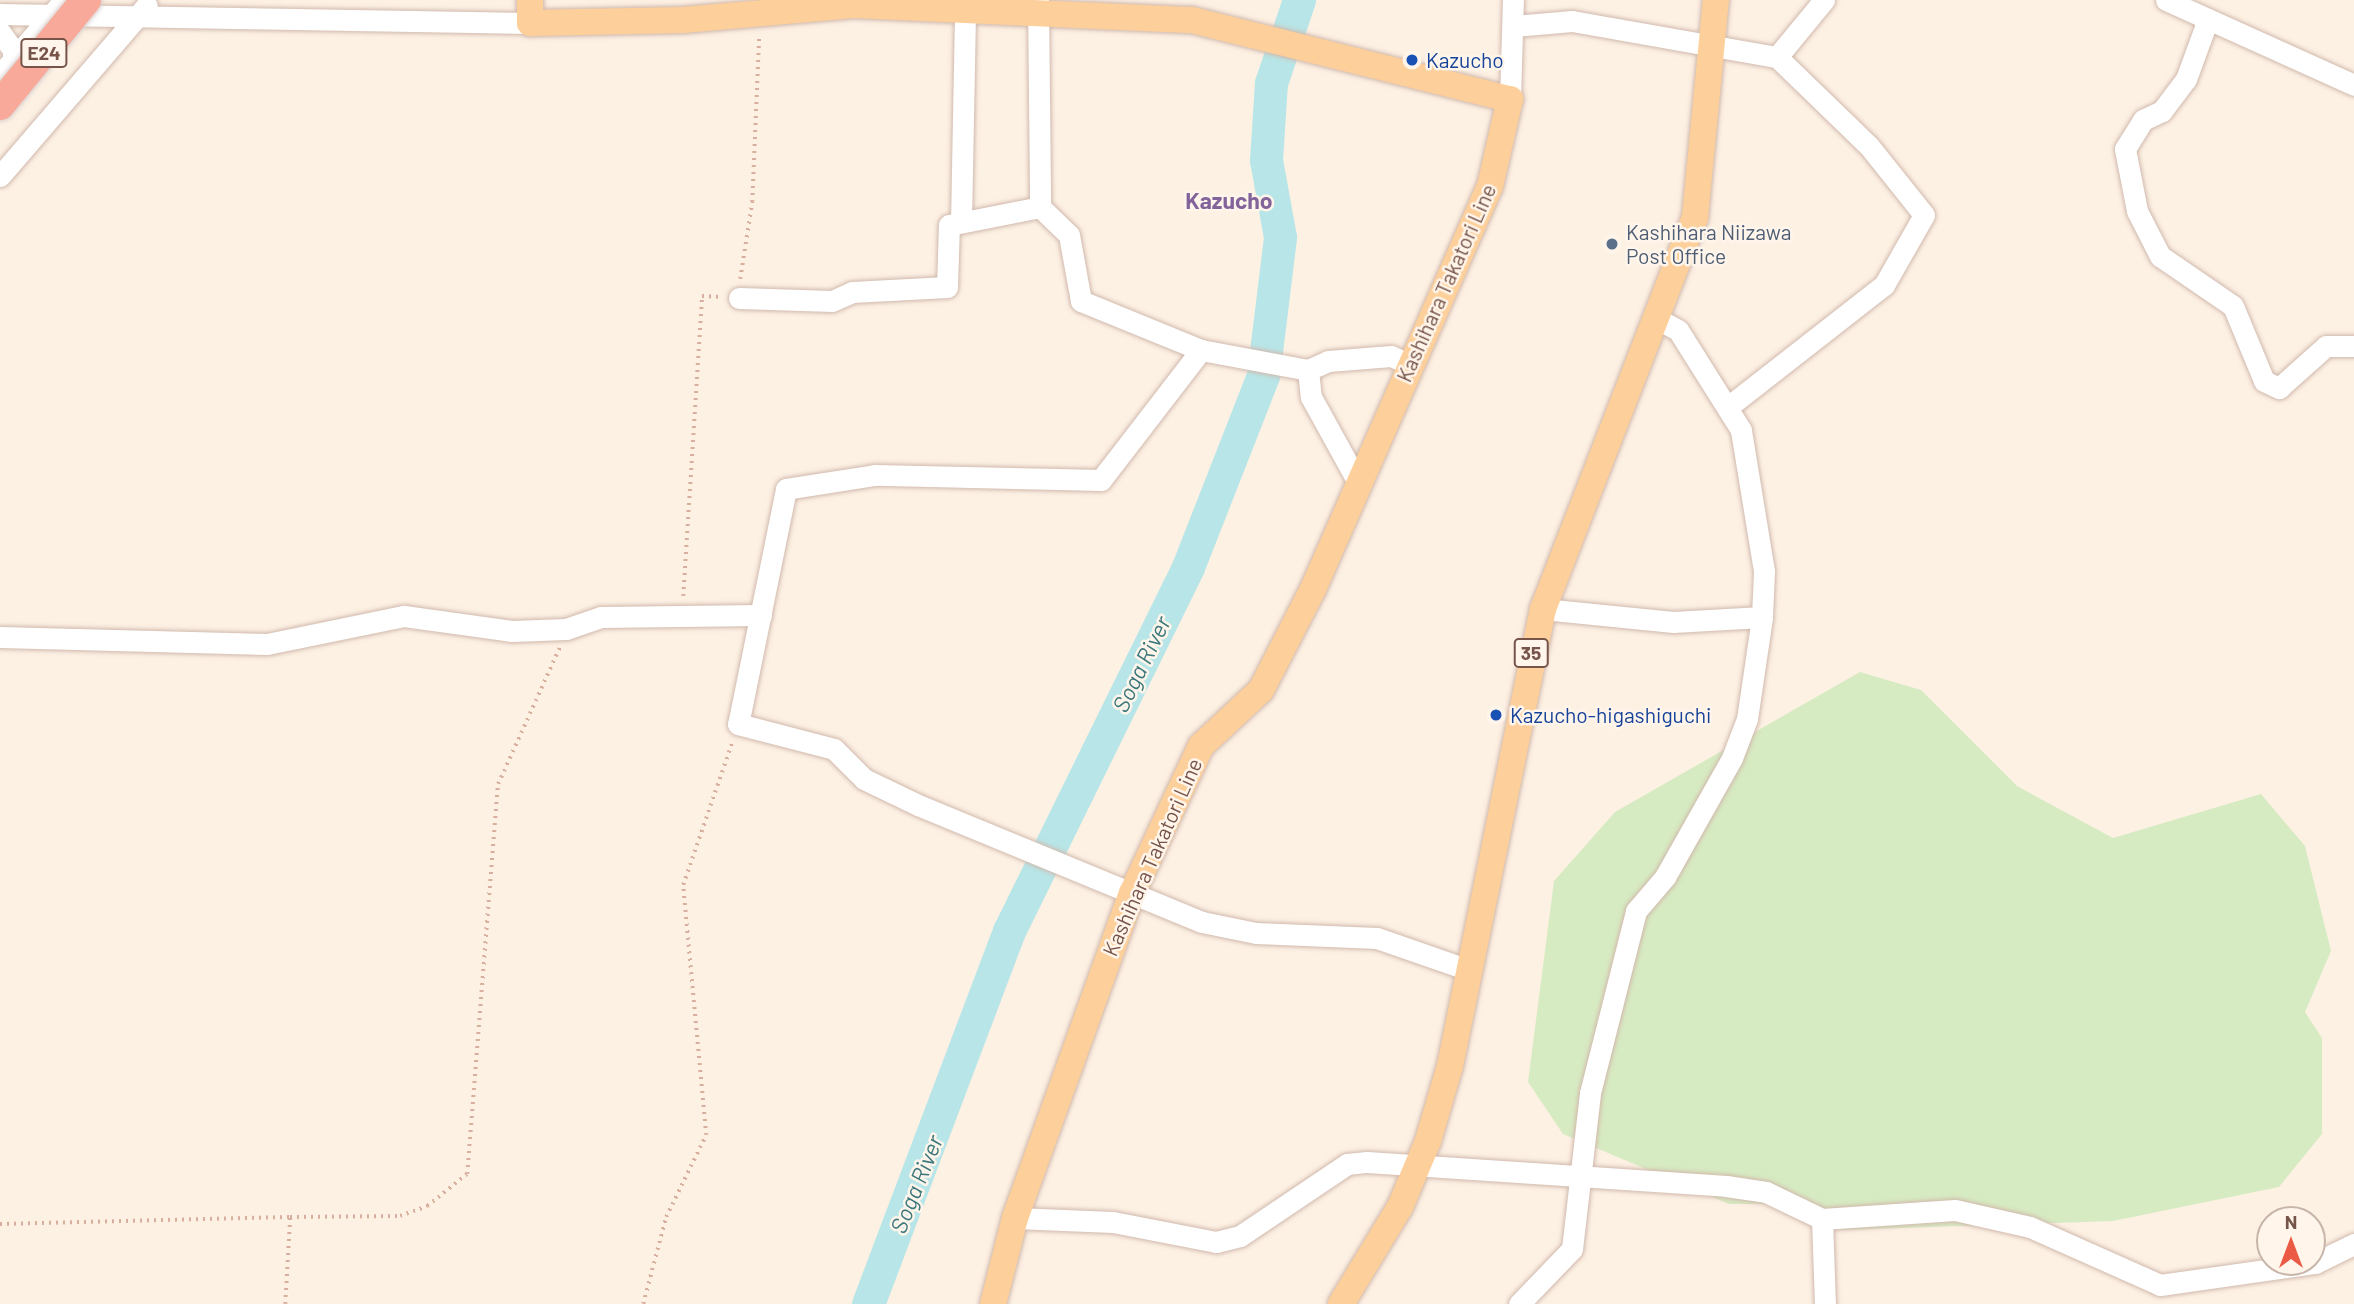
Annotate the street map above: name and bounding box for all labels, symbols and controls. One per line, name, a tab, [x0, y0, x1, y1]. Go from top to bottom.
road number: E24	[20, 38, 68, 68]
place label: Kazucho	[1426, 47, 1504, 73]
marker: Kazucho	[1404, 52, 1420, 68]
street label: Kashihara Takatori Line	[1391, 180, 1501, 386]
district label: Kazucho	[1185, 186, 1273, 214]
place label: Kashihara Niizawa Post Office	[1626, 219, 1791, 269]
marker: Kashihara Niizawa Post Office	[1604, 236, 1620, 252]
water label: Soga River	[1106, 611, 1176, 717]
road number: 35	[1514, 638, 1548, 668]
place label: Kazucho-higashiguchi	[1510, 702, 1711, 728]
marker: Kazucho-higashiguchi	[1488, 707, 1504, 723]
street label: Kashihara Takatori Line	[1097, 754, 1207, 960]
water label: Soga River	[884, 1131, 948, 1237]
north arrow	[2256, 1206, 2326, 1276]
text: N	[2285, 1210, 2297, 1233]

